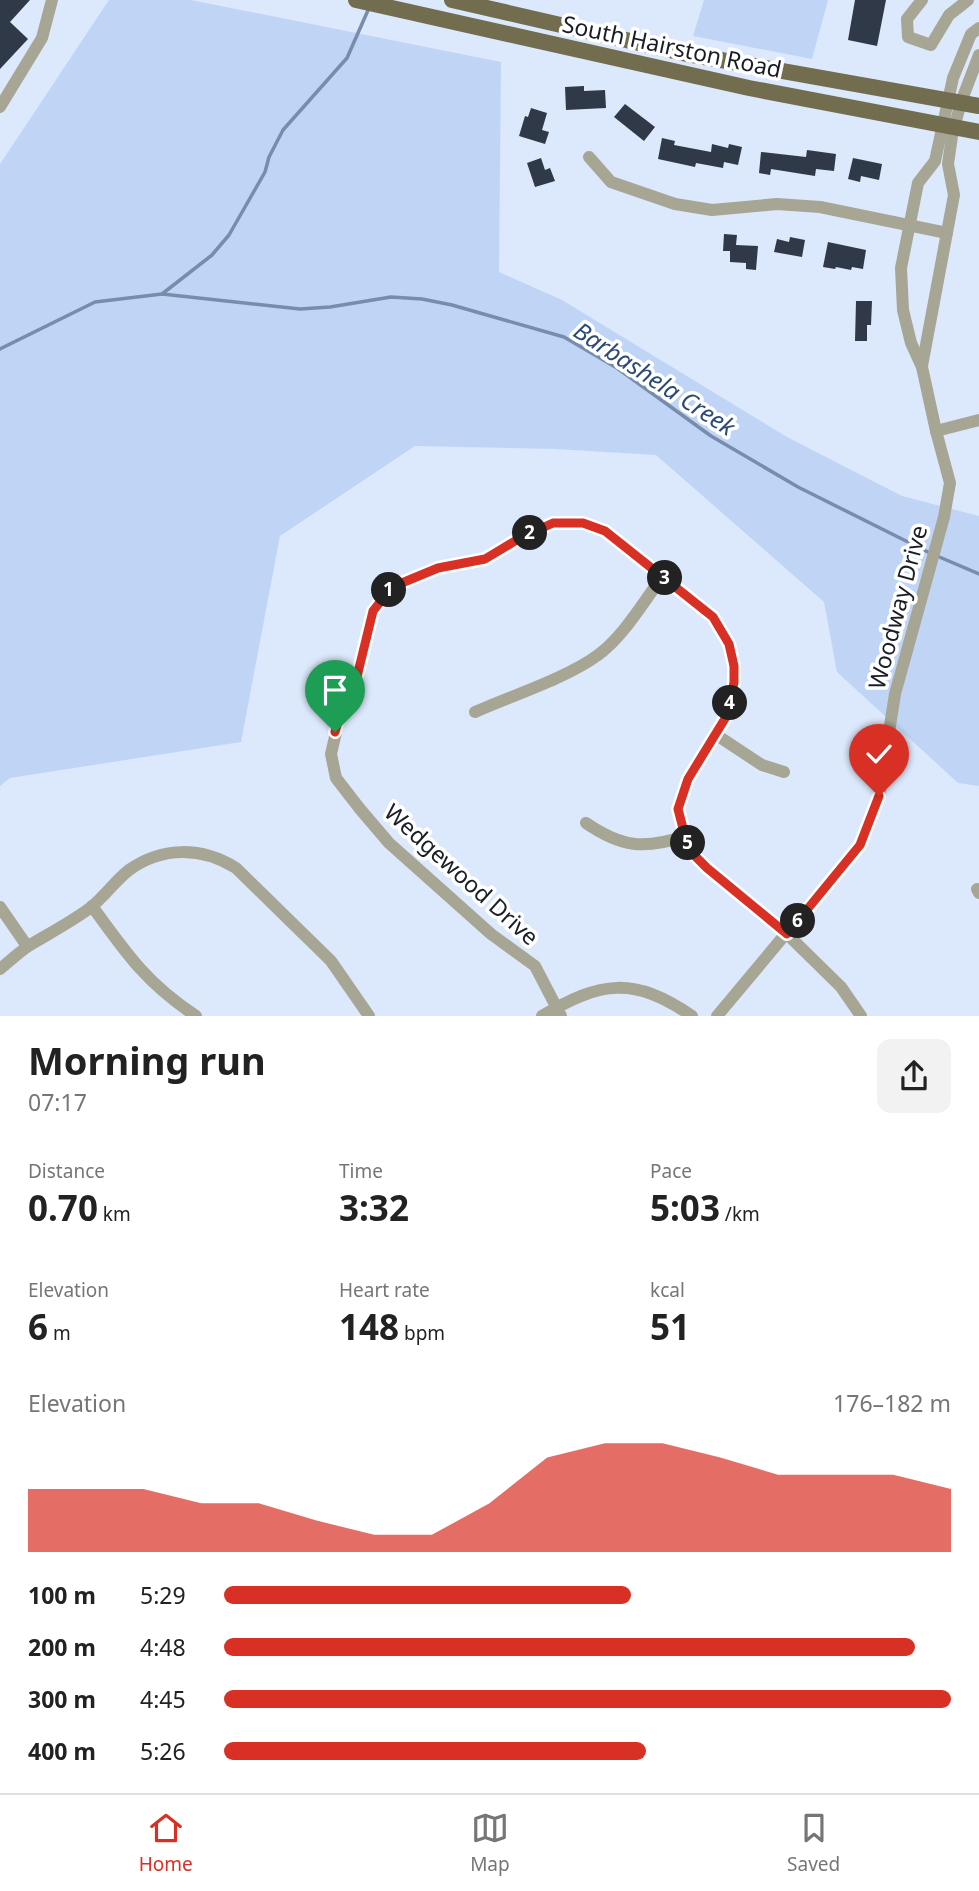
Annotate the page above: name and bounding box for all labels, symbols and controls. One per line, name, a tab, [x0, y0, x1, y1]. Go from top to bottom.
street label: South Hairston Road	[559, 7, 785, 85]
water label: Barbashela Creek	[568, 313, 743, 443]
pin: 2	[512, 516, 548, 550]
text: 2	[524, 519, 535, 545]
street label: Woodway Drive	[860, 521, 934, 693]
pin: 3	[648, 560, 682, 596]
text: 3	[659, 564, 670, 590]
pin: 1	[372, 572, 406, 608]
text: 1	[383, 576, 394, 602]
pin	[305, 660, 365, 732]
icon: arrive	[316, 671, 354, 709]
pin: 4	[712, 686, 748, 720]
text: 4	[724, 689, 735, 715]
pin	[849, 724, 909, 796]
icon: check	[860, 735, 898, 773]
street label: Wedgewood Drive	[378, 796, 546, 952]
pin: 5	[670, 826, 706, 860]
text: 5	[682, 829, 693, 855]
pin: 6	[780, 904, 816, 939]
text: 6	[792, 907, 803, 933]
text: Morning run	[28, 1034, 266, 1086]
button: share	[877, 1039, 951, 1113]
text: 07:17	[28, 1086, 87, 1118]
text: Distance	[28, 1158, 105, 1184]
text: Time	[339, 1158, 383, 1184]
text: Pace	[650, 1158, 692, 1184]
text: 0.70	[28, 1184, 98, 1231]
text: 3:32	[339, 1184, 409, 1231]
text: 5:03	[650, 1184, 720, 1231]
text: km	[98, 1201, 131, 1227]
text: /km	[720, 1201, 760, 1227]
text: Elevation	[28, 1277, 109, 1303]
text: Heart rate	[339, 1277, 430, 1303]
text: kcal	[650, 1277, 685, 1303]
text: 6	[28, 1303, 48, 1350]
text: 148	[339, 1303, 399, 1350]
text: 51	[650, 1303, 690, 1350]
text: m	[48, 1320, 71, 1346]
text: bpm	[399, 1320, 445, 1346]
text: Elevation	[28, 1387, 126, 1419]
text: 176–182 m	[833, 1387, 951, 1419]
text: 100 m	[28, 1579, 96, 1611]
text: 5:29	[140, 1579, 186, 1611]
text: 200 m	[28, 1631, 96, 1663]
text: 4:48	[140, 1631, 186, 1663]
text: 300 m	[28, 1683, 96, 1715]
text: 4:45	[140, 1683, 186, 1715]
text: 400 m	[28, 1735, 96, 1767]
text: 5:26	[140, 1735, 186, 1767]
tab: Home	[139, 1809, 193, 1877]
tab: Map	[470, 1809, 510, 1877]
tab: Saved	[787, 1809, 840, 1877]

